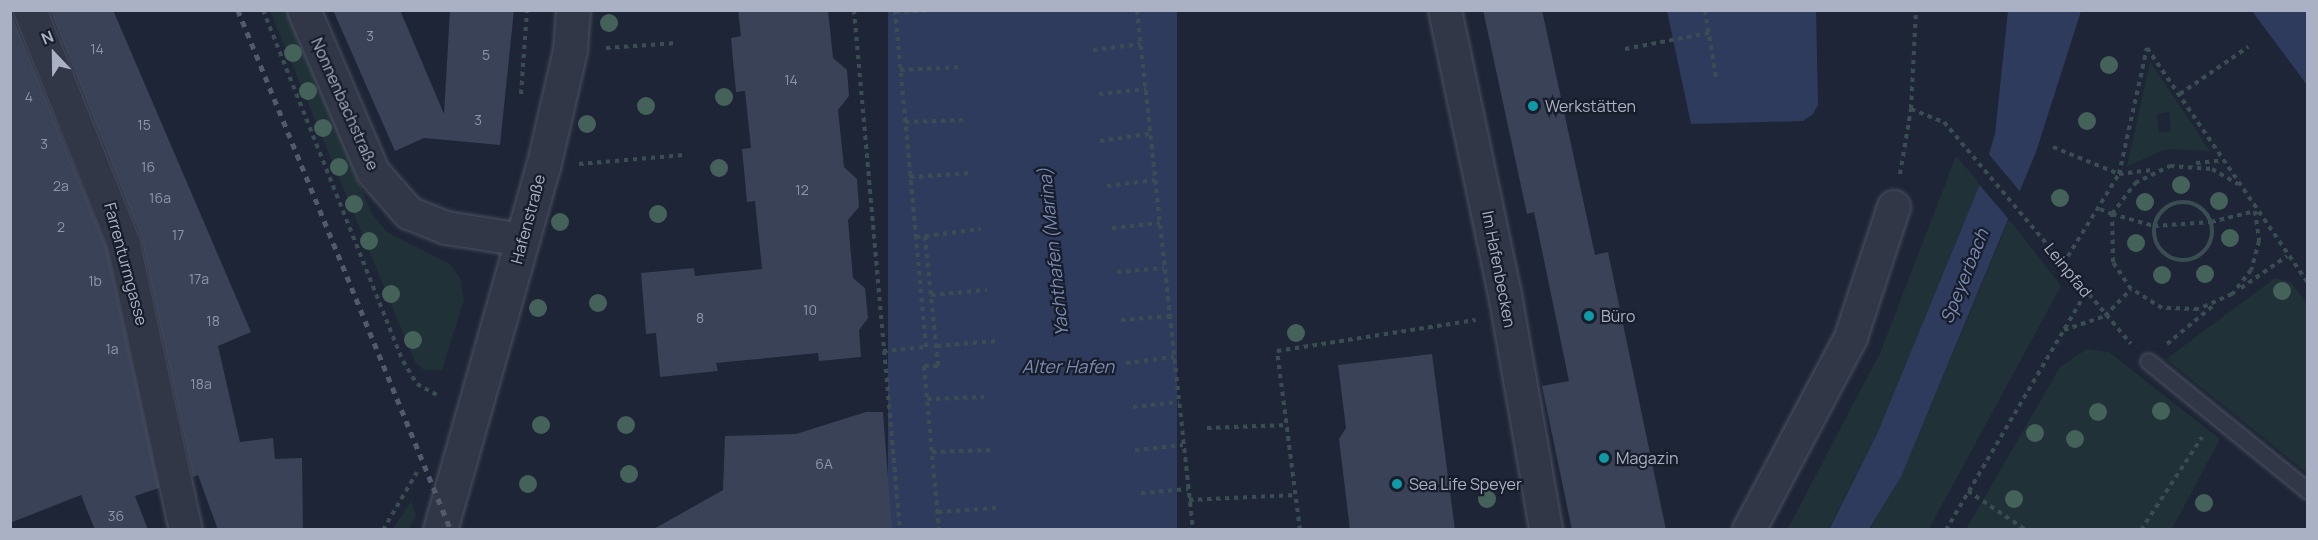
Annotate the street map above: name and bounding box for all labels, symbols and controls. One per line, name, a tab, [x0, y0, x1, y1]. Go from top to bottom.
north arrow	[24, 24, 84, 84]
text: N	[38, 25, 57, 50]
house number: 3	[366, 28, 374, 44]
street label: Nonnenbachstraße	[307, 35, 383, 173]
house number: 14	[90, 41, 104, 57]
house number: 5	[482, 47, 490, 63]
house number: 14	[784, 72, 798, 88]
house number: 4	[25, 89, 33, 105]
place label: Werkstätten	[1545, 96, 1636, 116]
marker: Werkstätten	[1526, 99, 1540, 113]
house number: 3	[474, 112, 482, 128]
house number: 15	[137, 117, 151, 133]
house number: 3	[40, 136, 48, 152]
house number: 16	[141, 159, 155, 175]
water label: Yachthafen (Marina)	[1033, 167, 1073, 337]
street label: Hafenstraße	[507, 172, 549, 266]
house number: 2a	[53, 178, 69, 194]
house number: 12	[795, 182, 809, 198]
house number: 16a	[149, 190, 171, 206]
street label: Farrenturmgasse	[100, 200, 152, 328]
street label: Im Hafenbecken	[1478, 209, 1520, 329]
house number: 2	[57, 219, 65, 235]
water label: Speyerbach	[1935, 226, 1993, 326]
house number: 17	[172, 227, 184, 243]
street label: Leinpfad	[2040, 239, 2096, 301]
house number: 17a	[189, 271, 209, 287]
house number: 1b	[88, 273, 102, 289]
house number: 10	[803, 302, 817, 318]
place label: Büro	[1601, 306, 1635, 326]
marker: Büro	[1582, 309, 1596, 323]
house number: 8	[696, 310, 704, 326]
house number: 18	[206, 313, 220, 329]
house number: 1a	[105, 341, 119, 357]
water label: Alter Hafen	[1022, 355, 1114, 377]
house number: 18a	[190, 376, 212, 392]
place label: Magazin	[1616, 448, 1678, 468]
marker: Magazin	[1597, 451, 1611, 465]
house number: 6A	[815, 456, 833, 472]
place label: Sea Life Speyer	[1409, 474, 1522, 494]
marker: Sea Life Speyer	[1390, 477, 1404, 491]
house number: 36	[108, 508, 124, 524]

